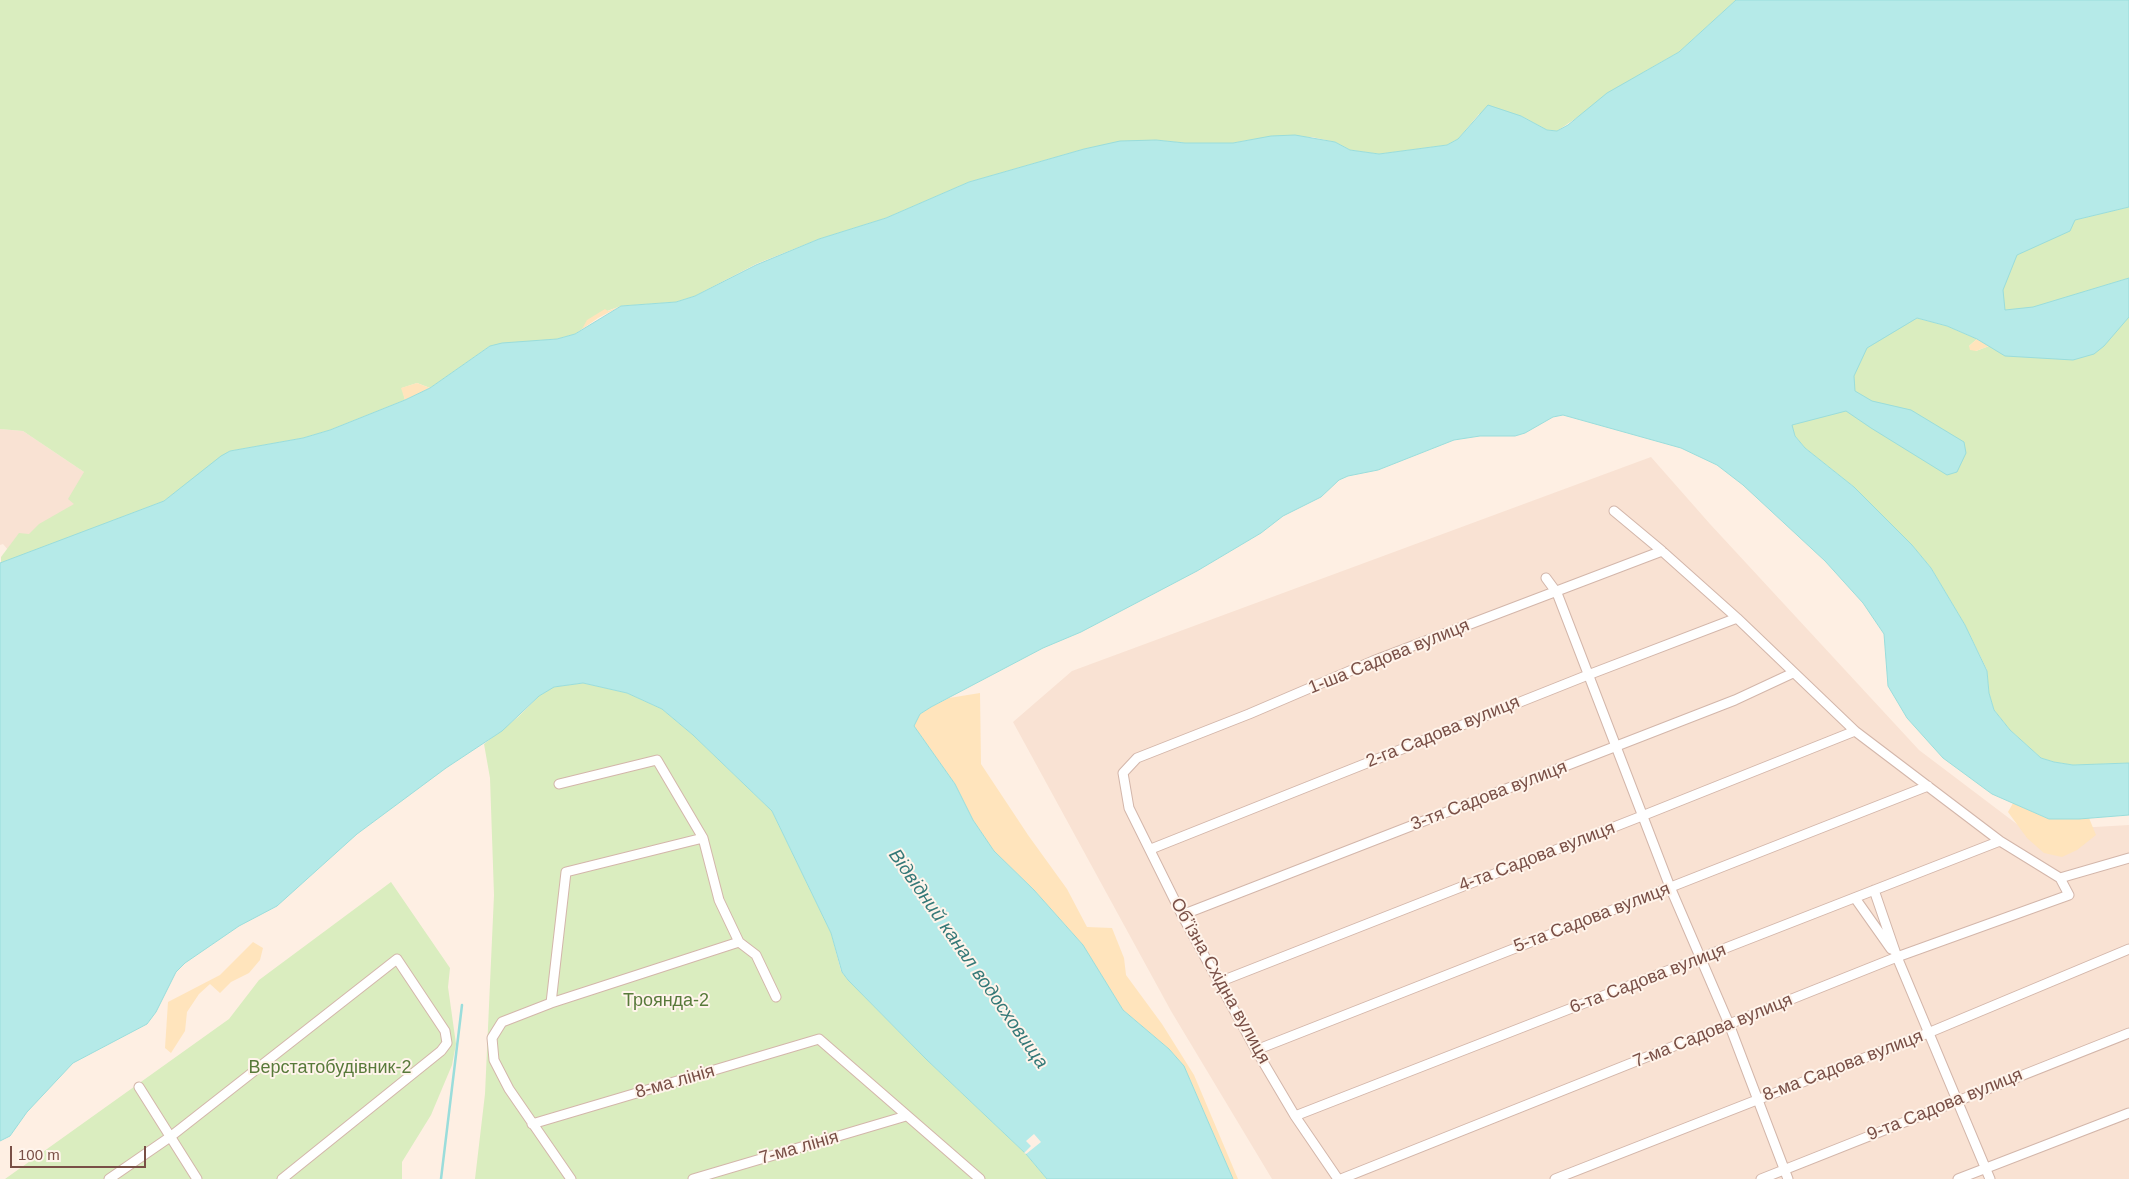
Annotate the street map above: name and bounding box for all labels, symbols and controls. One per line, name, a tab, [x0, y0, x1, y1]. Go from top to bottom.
street label: 1-ша Садова вулиця	[1305, 615, 1473, 699]
street label: 2-га Садова вулиця	[1363, 691, 1523, 773]
street label: 3-тя Садова вулиця	[1408, 756, 1570, 836]
street label: 4-та Садова вулиця	[1456, 817, 1618, 897]
water label: Відвідний канал водосховища	[883, 845, 1053, 1073]
street label: 5-та Садова вулиця	[1511, 878, 1673, 958]
street label: Обʼїзна Східна вулиця	[1165, 894, 1275, 1068]
street label: 6-та Садова вулиця	[1567, 939, 1729, 1019]
street label: 7-ма Садова вулиця	[1630, 989, 1796, 1073]
park label: Троянда-2	[623, 990, 709, 1012]
street label: 8-ма Садова вулиця	[1760, 1025, 1926, 1107]
park label: Верстатобудівник-2	[249, 1057, 411, 1079]
street label: 8-ма лінія	[633, 1060, 717, 1104]
street label: 9-та Садова вулиця	[1864, 1064, 2026, 1146]
street label: 7-ма лінія	[757, 1126, 841, 1170]
scale bar	[12, 1136, 149, 1168]
text: 100 m	[18, 1146, 60, 1163]

